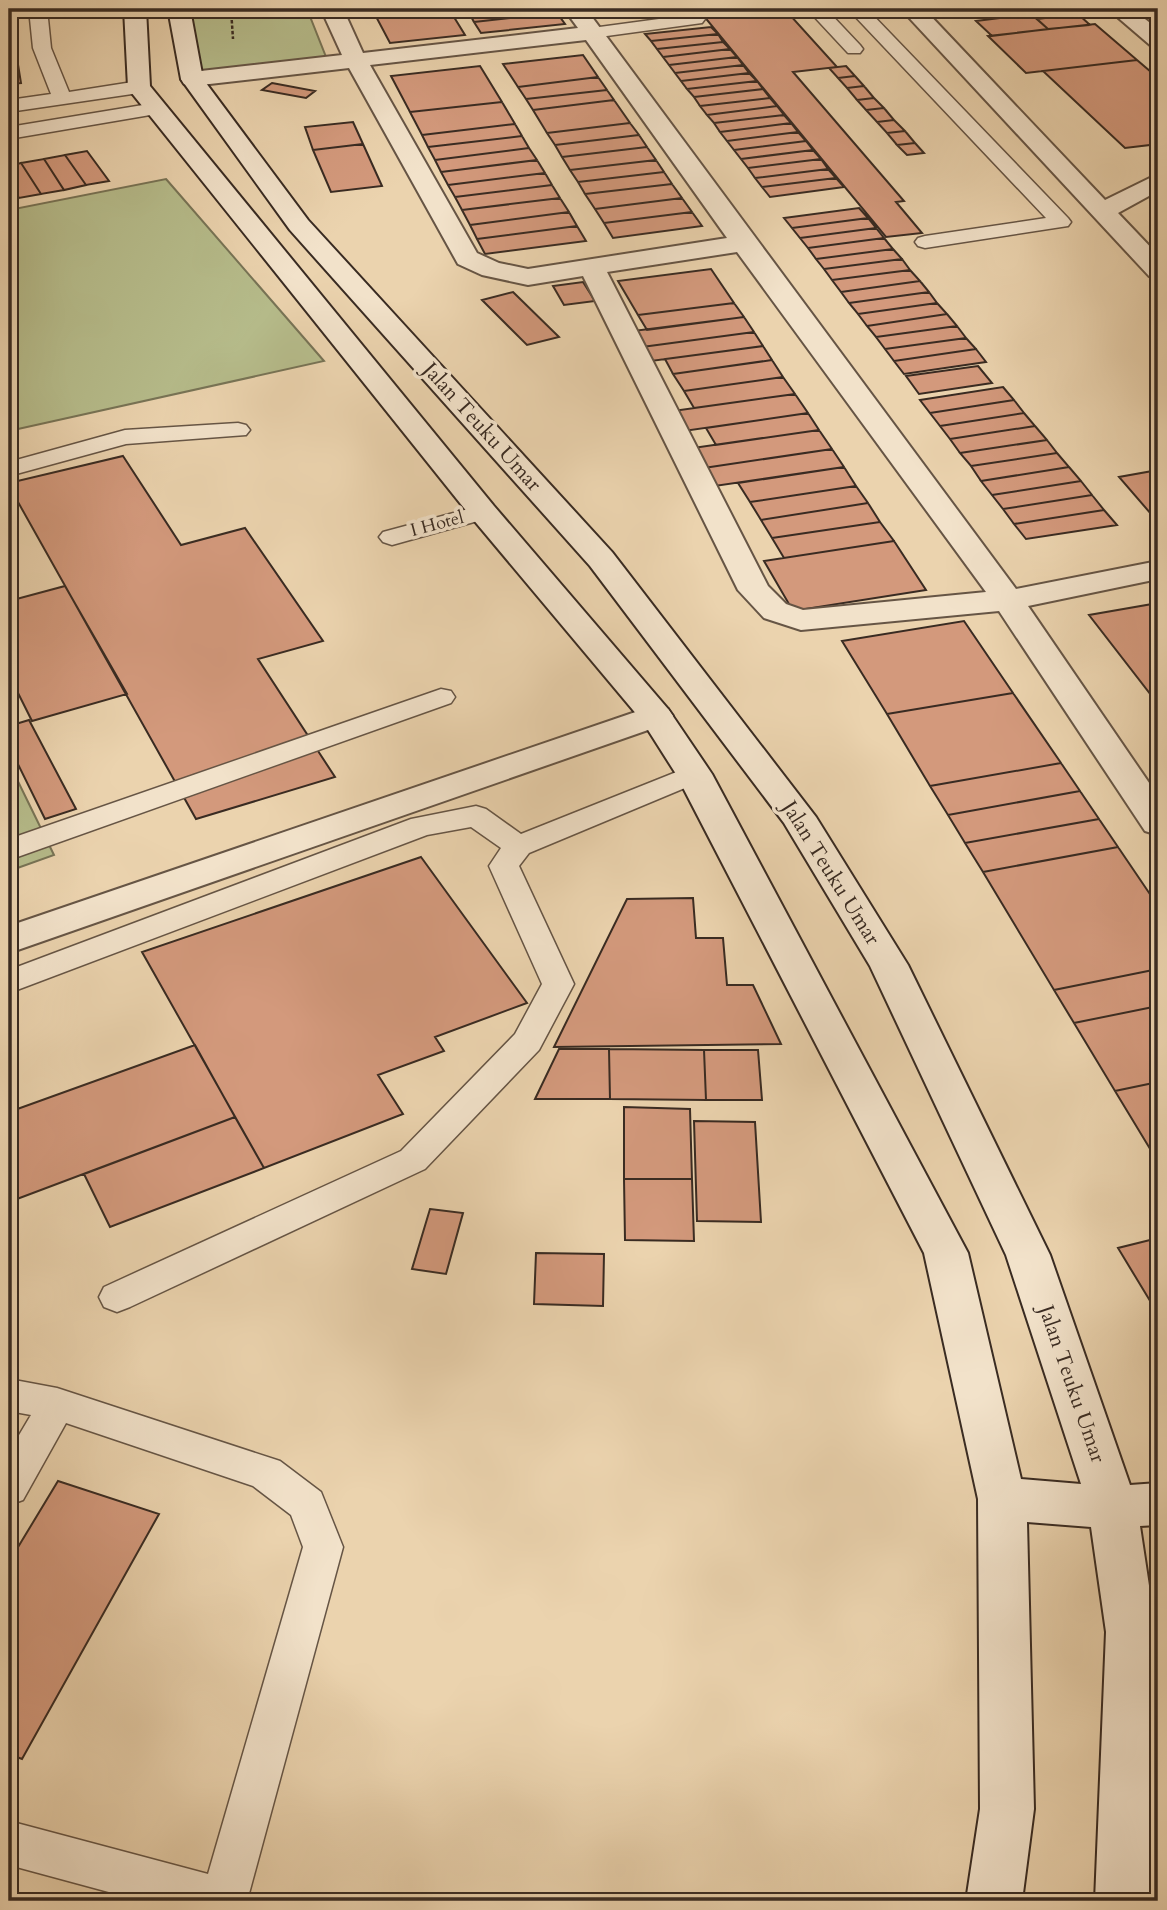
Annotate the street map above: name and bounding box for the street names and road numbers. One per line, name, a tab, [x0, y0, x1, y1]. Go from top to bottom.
street label: Jalan Teuku Umar	[414, 354, 548, 498]
street label: I Hotel	[408, 505, 467, 543]
street label: Jalan Teuku Umar	[773, 793, 887, 951]
street label: Jalan Teuku Umar	[1031, 1299, 1113, 1467]

